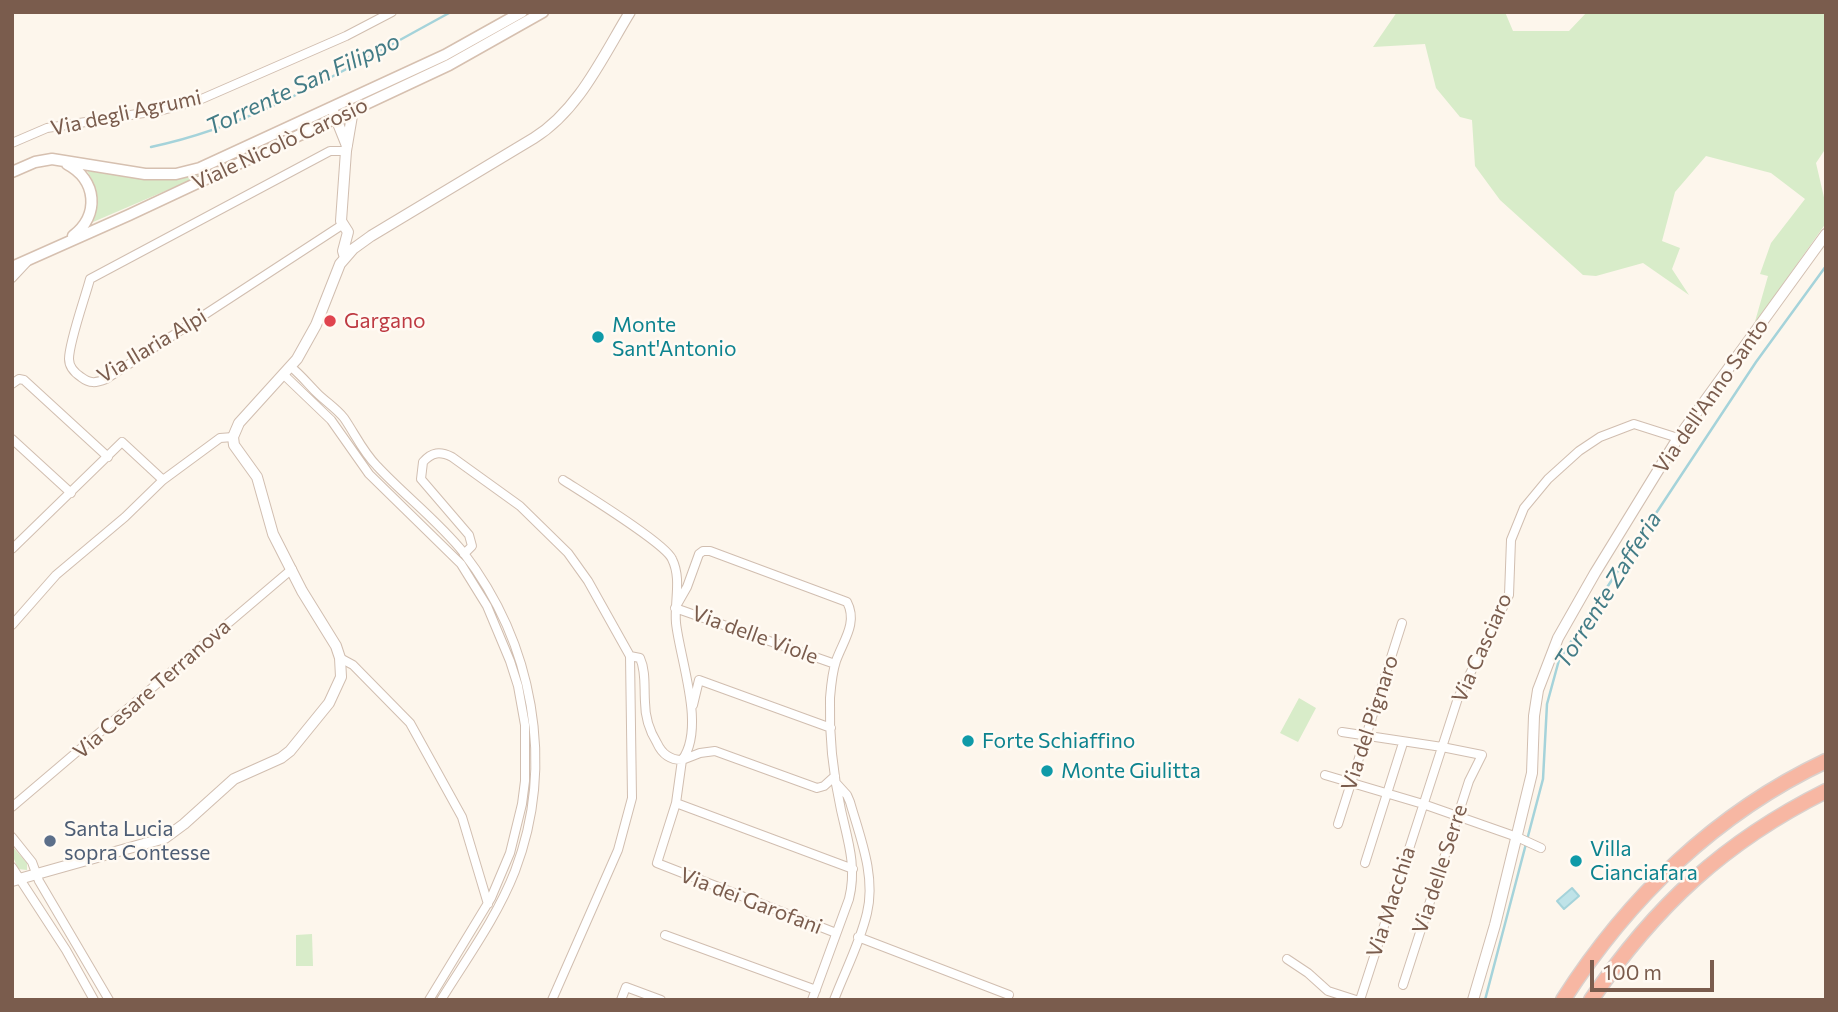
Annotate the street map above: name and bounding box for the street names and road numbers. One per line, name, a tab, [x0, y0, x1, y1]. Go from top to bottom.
street label: Via degli Agrumi	[48, 85, 204, 141]
street label: Viale Nicolò Carosio	[188, 92, 372, 196]
street label: Via Ilaria Alpi	[93, 303, 211, 389]
street label: Via dell'Anno Santo	[1648, 314, 1774, 478]
street label: Via Casciaro	[1447, 589, 1517, 707]
street label: Via delle Viole	[688, 600, 822, 670]
street label: Via Cesare Terranova	[68, 614, 236, 764]
street label: Via del Pignaro	[1336, 652, 1404, 794]
street label: Via delle Serre	[1407, 801, 1473, 937]
street label: Via Macchia	[1361, 843, 1421, 961]
street label: Via dei Garofani	[676, 862, 826, 940]

